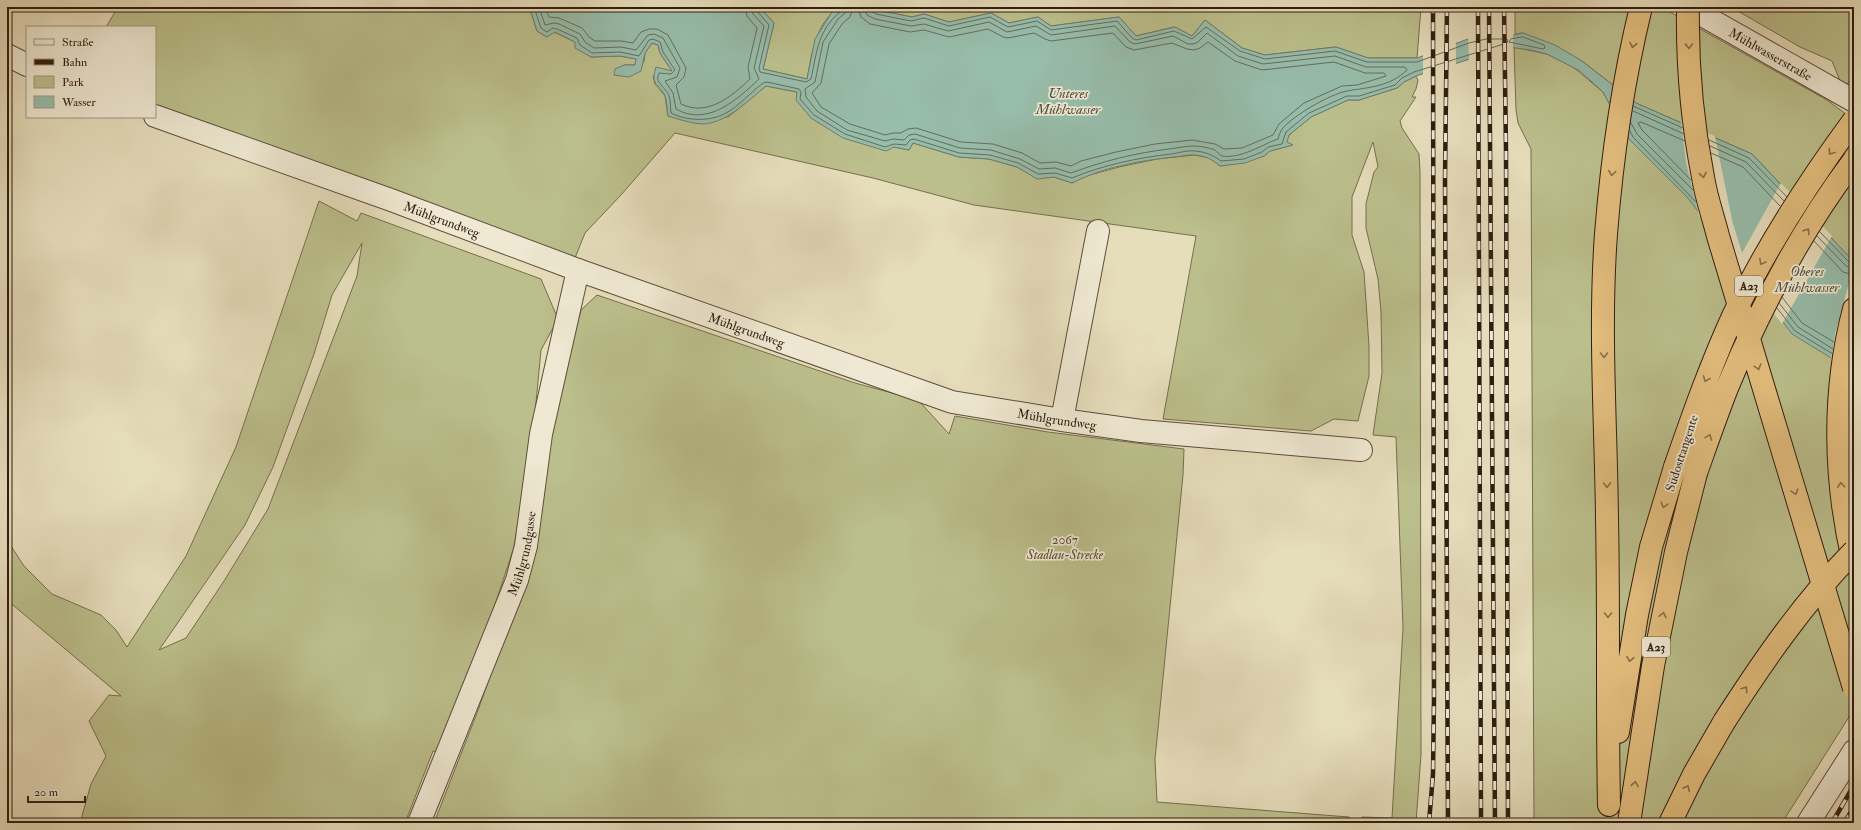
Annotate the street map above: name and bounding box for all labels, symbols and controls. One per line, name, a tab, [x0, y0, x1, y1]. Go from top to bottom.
street label: Mühlwasserstraße	[1726, 25, 1815, 85]
legend	[26, 26, 156, 118]
text: Straße	[62, 35, 93, 50]
one-way arrow	[1629, 42, 1638, 48]
one-way arrow	[1684, 43, 1693, 49]
text: Bahn	[62, 55, 87, 70]
text: Park	[62, 75, 84, 90]
water label: Unteres Mühlwasser	[1035, 85, 1101, 118]
text: Wasser	[61, 95, 96, 110]
one-way arrow	[1829, 147, 1836, 154]
one-way arrow	[1608, 170, 1617, 176]
one-way arrow	[1698, 172, 1706, 178]
street label: Mühlgrundweg	[401, 199, 483, 242]
one-way arrow	[1802, 228, 1810, 235]
one-way arrow	[1759, 258, 1767, 265]
water label: Oberes Mühlwasser	[1774, 263, 1840, 296]
road number: A23	[1735, 276, 1763, 296]
street label: Mühlgrundweg	[706, 310, 787, 352]
one-way arrow	[1600, 352, 1609, 358]
one-way arrow	[1753, 364, 1762, 371]
one-way arrow	[1703, 376, 1711, 383]
street label: Mühlgrundweg	[1016, 406, 1098, 434]
street label: Südosttangente	[1662, 412, 1702, 494]
one-way arrow	[1705, 433, 1713, 440]
one-way arrow	[1603, 482, 1611, 488]
one-way arrow	[1836, 482, 1845, 488]
one-way arrow	[1790, 488, 1799, 495]
one-way arrow	[1660, 501, 1669, 508]
street label: Mühlgrundgasse	[504, 510, 540, 598]
park label: 2067 Stadlau-Strecke	[1026, 532, 1104, 563]
one-way arrow	[1604, 612, 1612, 618]
one-way arrow	[1658, 612, 1667, 618]
road number: A23	[1642, 637, 1670, 657]
one-way arrow	[1626, 656, 1635, 662]
one-way arrow	[1740, 686, 1748, 693]
scale bar	[28, 778, 85, 804]
one-way arrow	[1630, 781, 1639, 788]
text: 20 m	[34, 785, 59, 800]
one-way arrow	[1682, 785, 1690, 792]

